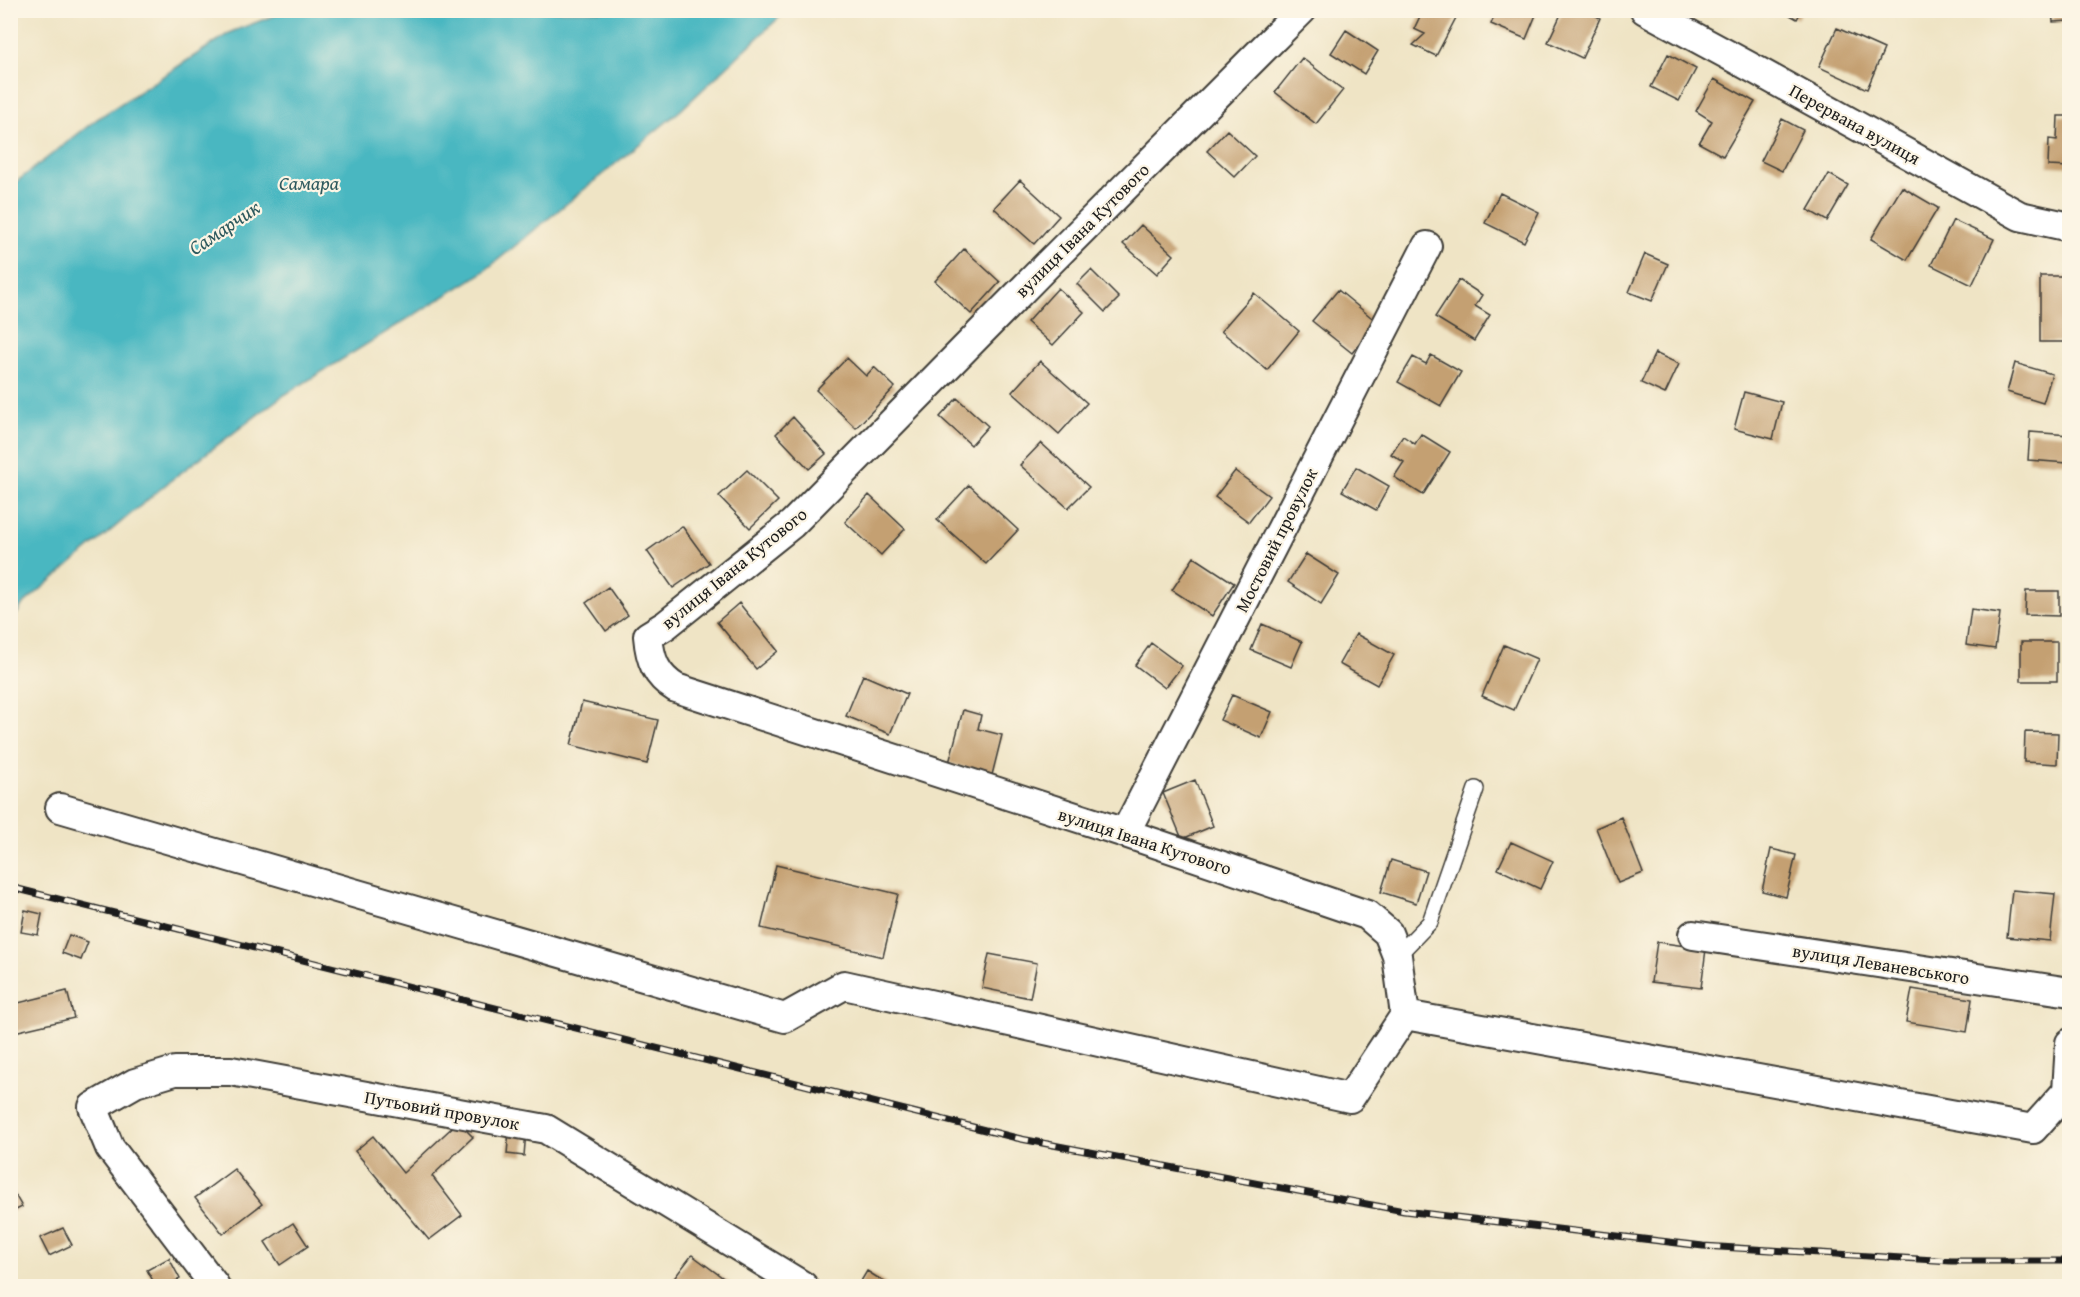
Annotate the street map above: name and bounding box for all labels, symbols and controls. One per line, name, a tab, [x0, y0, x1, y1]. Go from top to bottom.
street label: Перервана вулиця	[1785, 77, 1925, 171]
street label: вулиця Івана Кутового	[1009, 157, 1155, 303]
water label: Самара	[279, 168, 340, 197]
water label: Самарчик	[182, 192, 266, 262]
street label: Мостовий провулок	[1228, 463, 1324, 617]
street label: вулиця Івана Кутового	[655, 501, 813, 635]
street label: вулиця Івана Кутового	[1055, 800, 1235, 882]
street label: вулиця Леваневського	[1791, 937, 1971, 991]
street label: Путьовий провулок	[362, 1083, 522, 1137]

